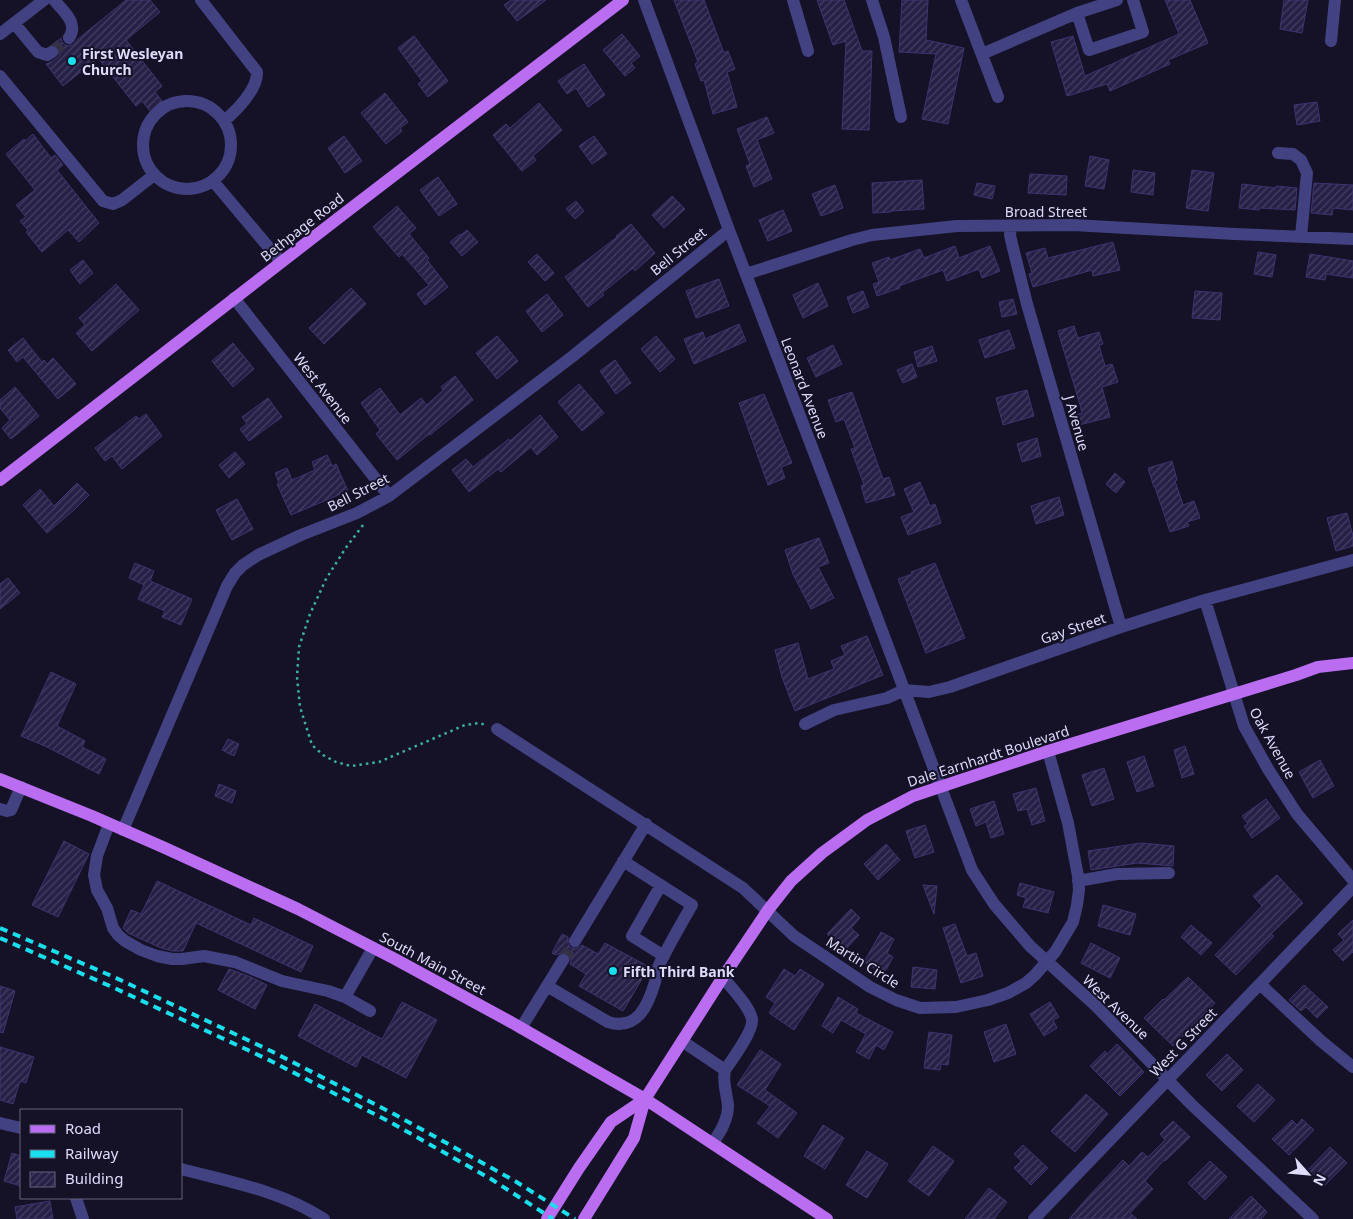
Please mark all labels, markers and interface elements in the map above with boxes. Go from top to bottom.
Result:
place label: First Wesleyan Church [82,44,183,79]
marker: First Wesleyan Church [66,55,78,67]
street label: Bethpage Road [256,188,348,266]
street label: Broad Street [1005,202,1087,221]
street label: Bell Street [646,223,710,279]
street label: Leonard Avenue [777,335,833,441]
street label: West Avenue [289,349,357,427]
street label: J Avenue [1060,391,1094,453]
street label: Bell Street [324,468,392,516]
street label: Gay Street [1038,608,1108,648]
street label: Oak Avenue [1246,704,1301,782]
street label: Dale Earnhardt Boulevard [905,721,1071,791]
street label: South Main Street [377,927,489,999]
street label: Martin Circle [823,932,904,992]
place label: Fifth Third Bank [623,962,735,981]
marker: Fifth Third Bank [607,965,619,977]
street label: West Avenue [1079,971,1153,1043]
street label: West G Street [1145,1003,1221,1081]
legend [20,1109,182,1199]
text: Road [65,1118,101,1138]
text: Railway [65,1143,119,1163]
north arrow [1283,1149,1333,1199]
text: Building [65,1168,123,1188]
text: N [1309,1171,1331,1190]

